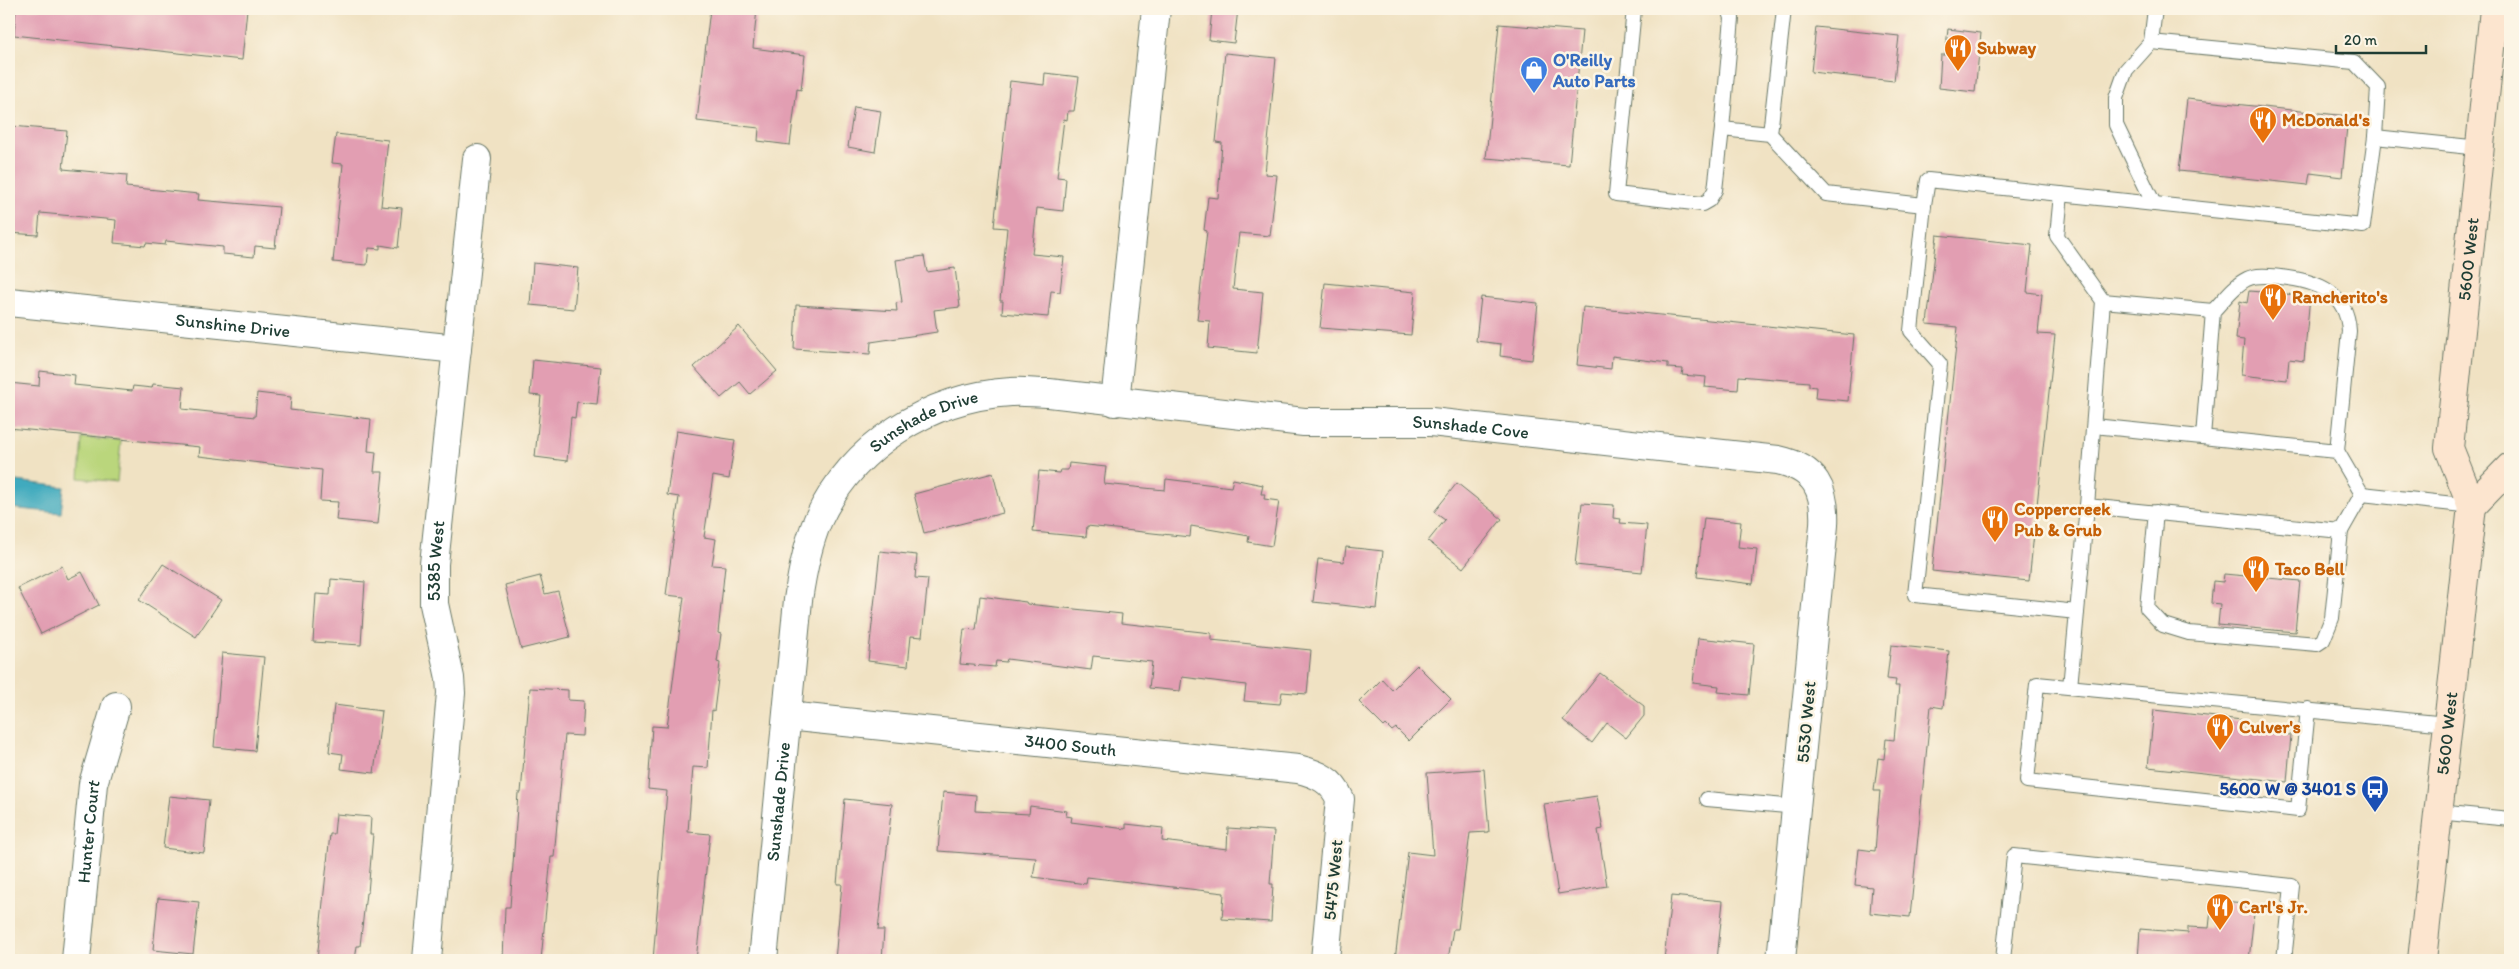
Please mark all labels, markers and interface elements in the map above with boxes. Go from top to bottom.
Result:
scale bar [2336,22,2426,54]
text: 20 m [2344,31,2378,49]
restaurant icon: Subway [1943,33,1973,72]
place label: Subway [1977,37,2037,59]
place label: O'Reilly Auto Parts [1552,49,1635,92]
shop icon: O'Reilly Auto Parts [1519,55,1549,94]
restaurant icon: McDonald's [2248,105,2278,144]
place label: McDonald's [2282,109,2370,131]
street label: 5600 West [2453,216,2484,302]
restaurant icon: Rancherito's [2258,282,2288,321]
place label: Rancherito's [2292,286,2388,308]
street label: Sunshine Drive [174,309,291,342]
street label: Sunshade Drive [865,386,980,457]
street label: Sunshade Cove [1412,411,1530,444]
place label: Coppercreek Pub & Grub [2014,498,2111,541]
restaurant icon: Coppercreek Pub & Grub [1980,504,2010,543]
street label: 5385 West [423,519,450,601]
restaurant icon: Taco Bell [2241,554,2271,593]
place label: Taco Bell [2274,558,2345,580]
street label: 5530 West [1791,680,1821,764]
street label: 5600 West [2431,690,2462,776]
restaurant icon: Culver's [2205,712,2235,751]
place label: Culver's [2239,716,2301,738]
street label: 3400 South [1024,730,1117,761]
street label: Sunshade Drive [762,741,795,862]
bus stop icon: 5600 W @ 3401 S [2360,774,2390,813]
street label: Hunter Court [72,777,105,884]
place label: 5600 W @ 3401 S [2220,778,2356,800]
street label: 5475 West [1319,839,1348,921]
restaurant icon: Carl's Jr. [2205,892,2235,931]
place label: Carl's Jr. [2239,896,2308,918]

